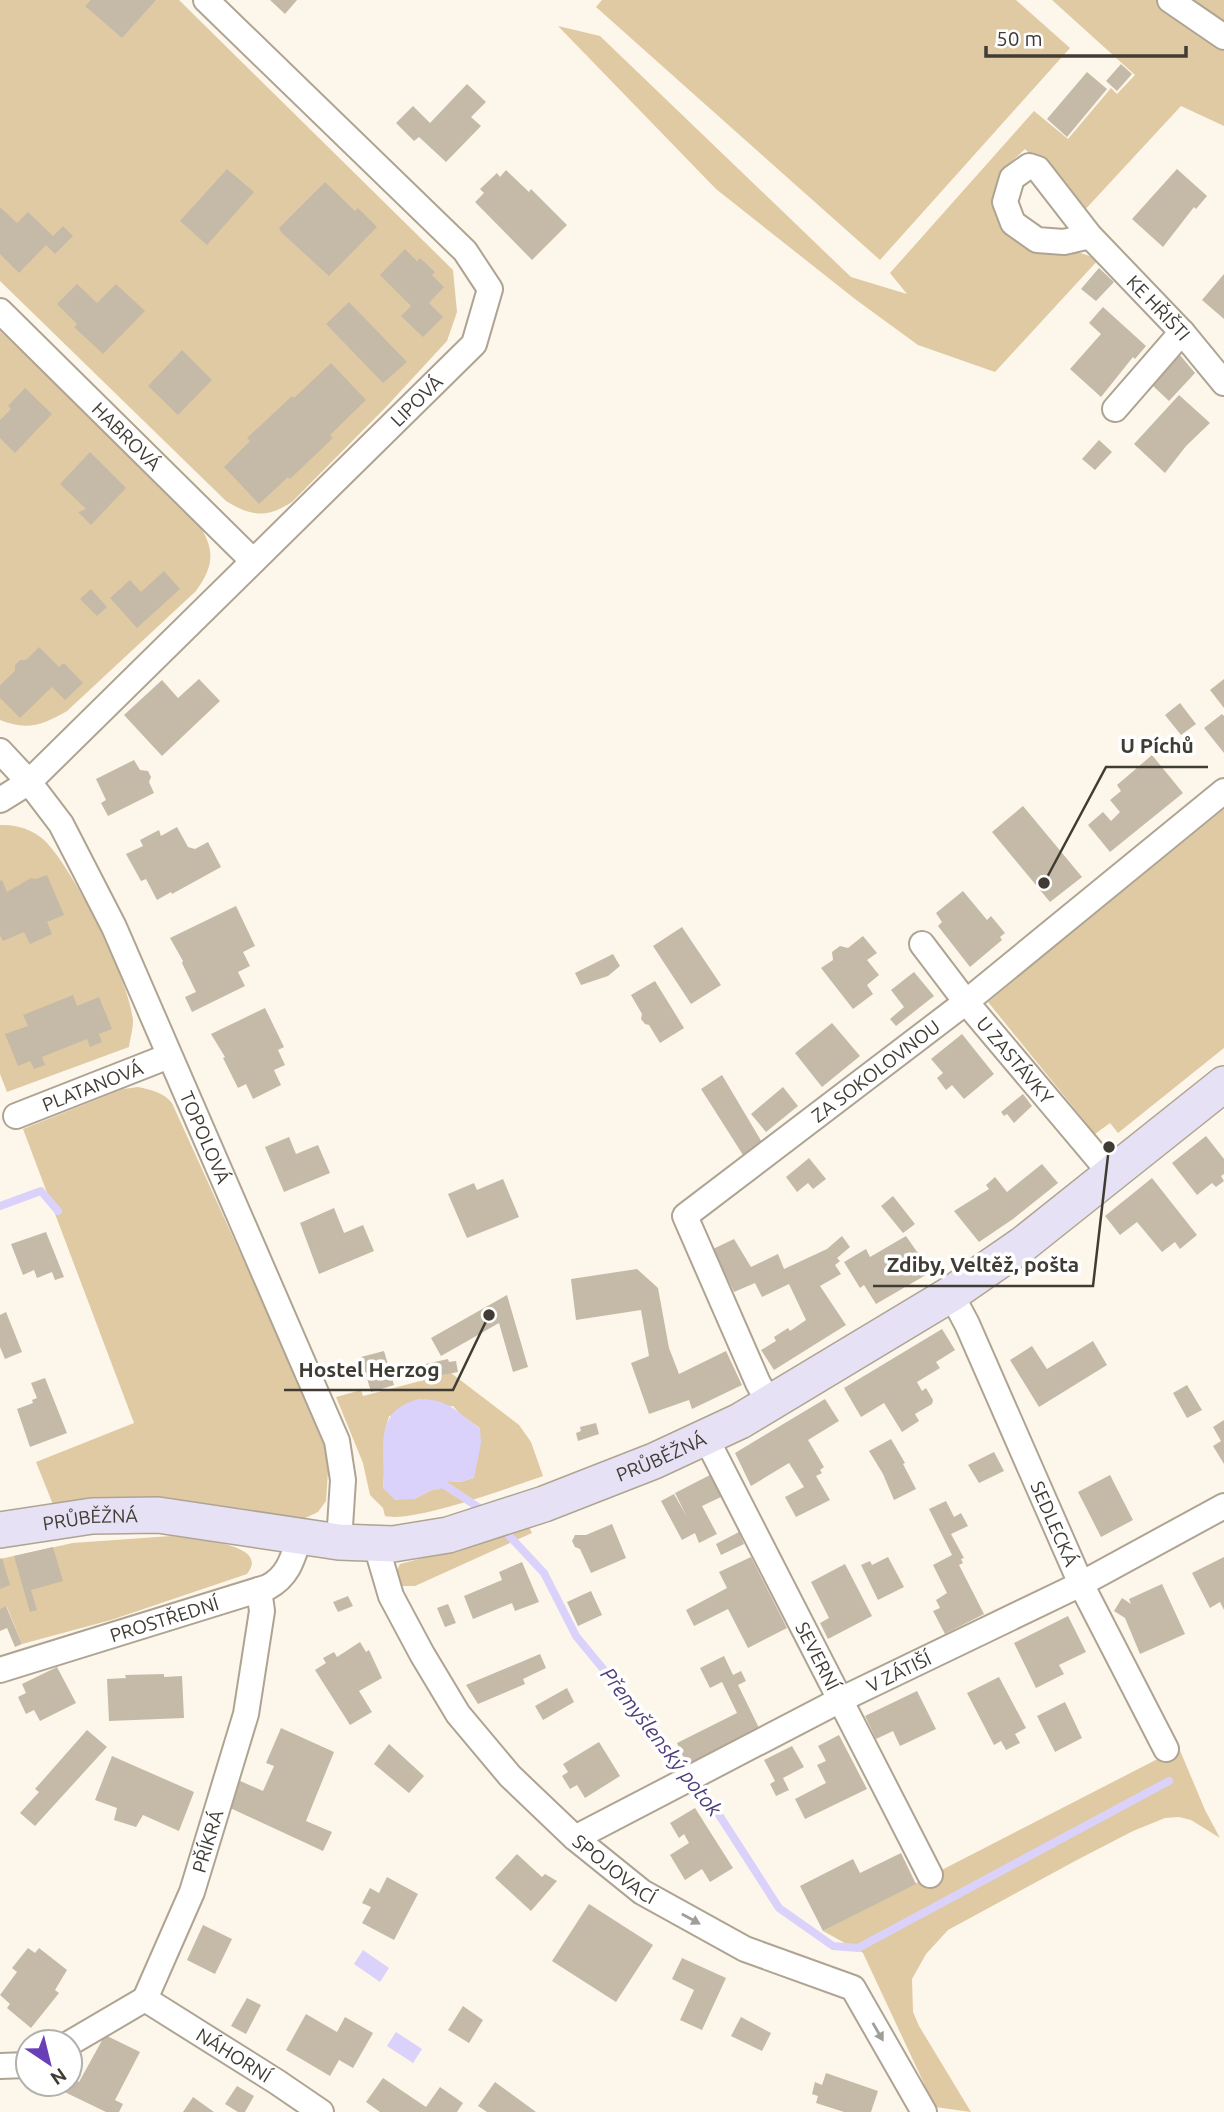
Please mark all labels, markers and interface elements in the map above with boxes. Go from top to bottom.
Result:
scale bar [986,14,1186,58]
text: 50 m [996,26,1043,50]
street label: KE HŘIŠTI [1122,270,1195,345]
street label: LIPOVÁ [386,370,447,431]
street label: HABROVÁ [88,398,166,475]
callout: U Píchů [1106,725,1208,767]
text: U Píchů [1120,733,1194,757]
street label: U ZASTÁVKY [972,1012,1058,1108]
street label: ZA SOKOLOVNOU [807,1015,944,1127]
street label: PLATANOVÁ [39,1056,146,1116]
street label: TOPOLOVÁ [176,1088,235,1187]
callout: Zdiby, Veltěž, pošta [873,1244,1093,1286]
text: Zdiby, Veltěž, pošta [887,1252,1079,1276]
callout: Hostel Herzog [284,1348,453,1390]
text: Hostel Herzog [298,1357,440,1381]
street label: PRŮBĚŽNÁ [613,1427,710,1486]
street label: SEDLECKÁ [1026,1478,1083,1570]
street label: PRŮBĚŽNÁ [41,1504,139,1534]
street label: PROSTŘEDNÍ [107,1592,223,1646]
street label: SEVERNÍ [791,1618,845,1695]
street label: V ZÁTIŠÍ [863,1646,936,1697]
water label: Přemyšlenský potok [596,1662,727,1821]
street label: PŘÍKRÁ [188,1806,228,1875]
street label: SPOJOVACÍ [569,1830,661,1909]
one-way arrow [681,1913,701,1925]
street label: NÁHORNÍ [192,2023,276,2087]
one-way arrow [872,2023,884,2042]
north arrow [14,2028,84,2098]
text: N [47,2064,71,2090]

